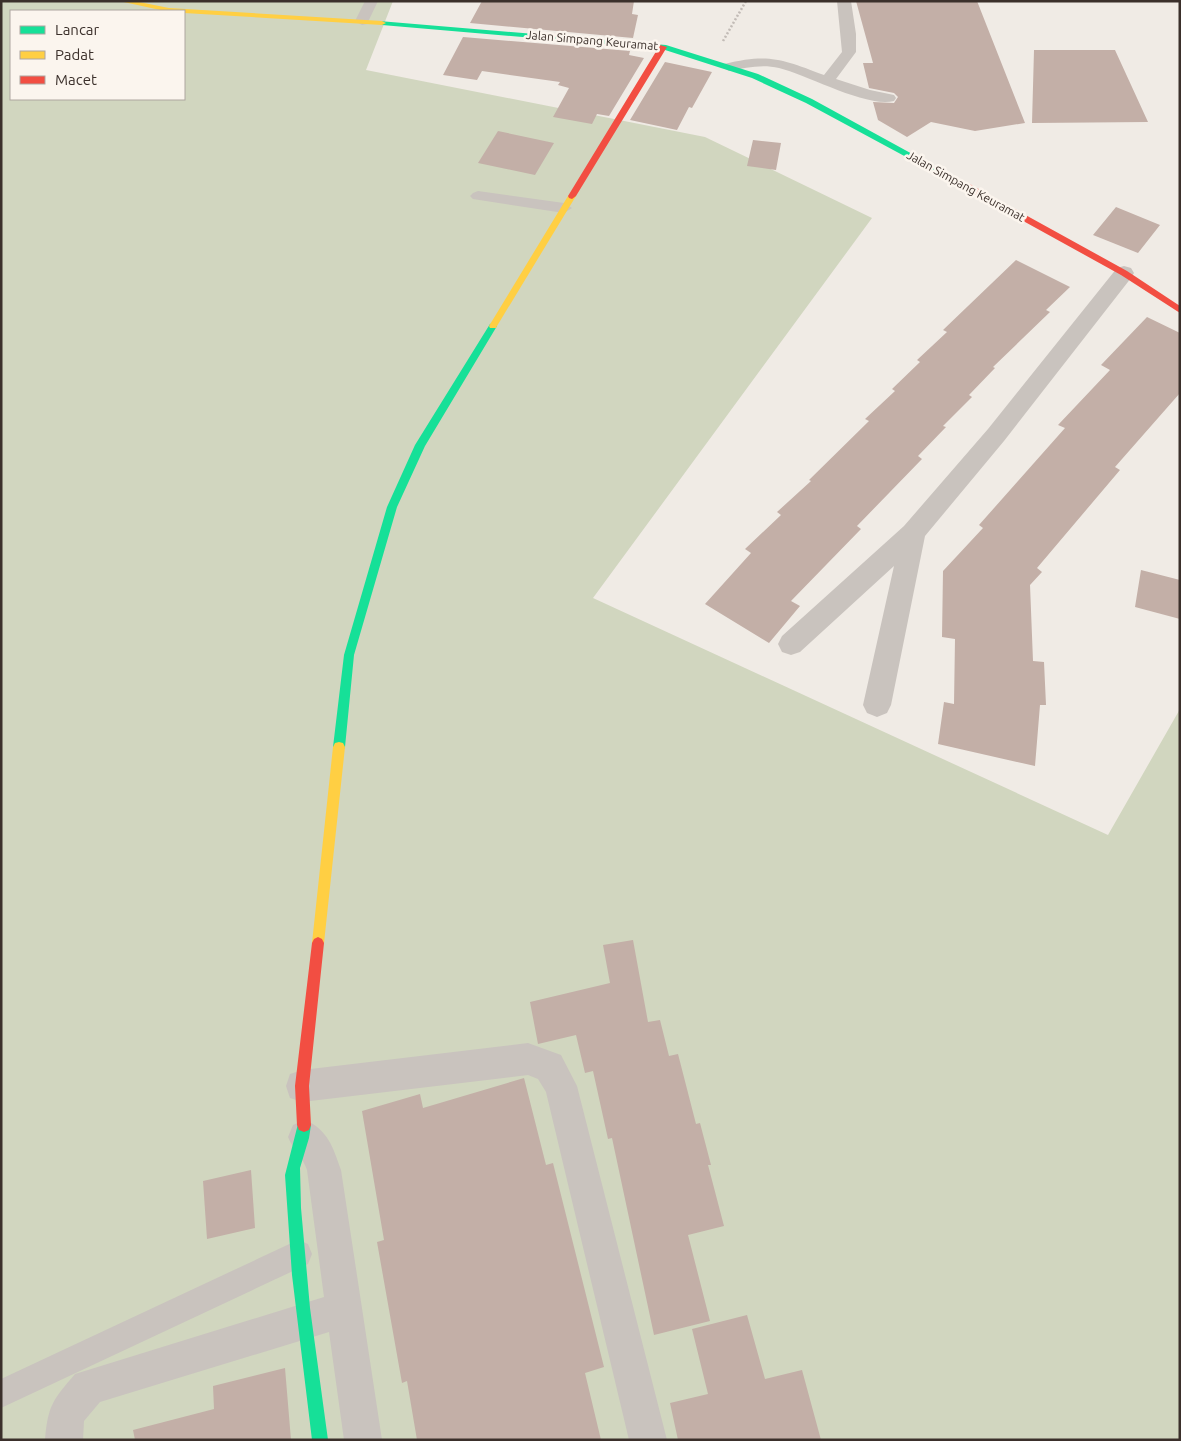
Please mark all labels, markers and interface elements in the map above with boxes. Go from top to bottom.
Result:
legend [10,10,185,100]
text: Lancar [55,21,100,38]
street label: Jalan Simpang Keuramat [525,28,659,52]
text: Padat [55,46,94,63]
text: Macet [55,71,97,88]
street label: Jalan Simpang Keuramat [905,148,1027,224]

